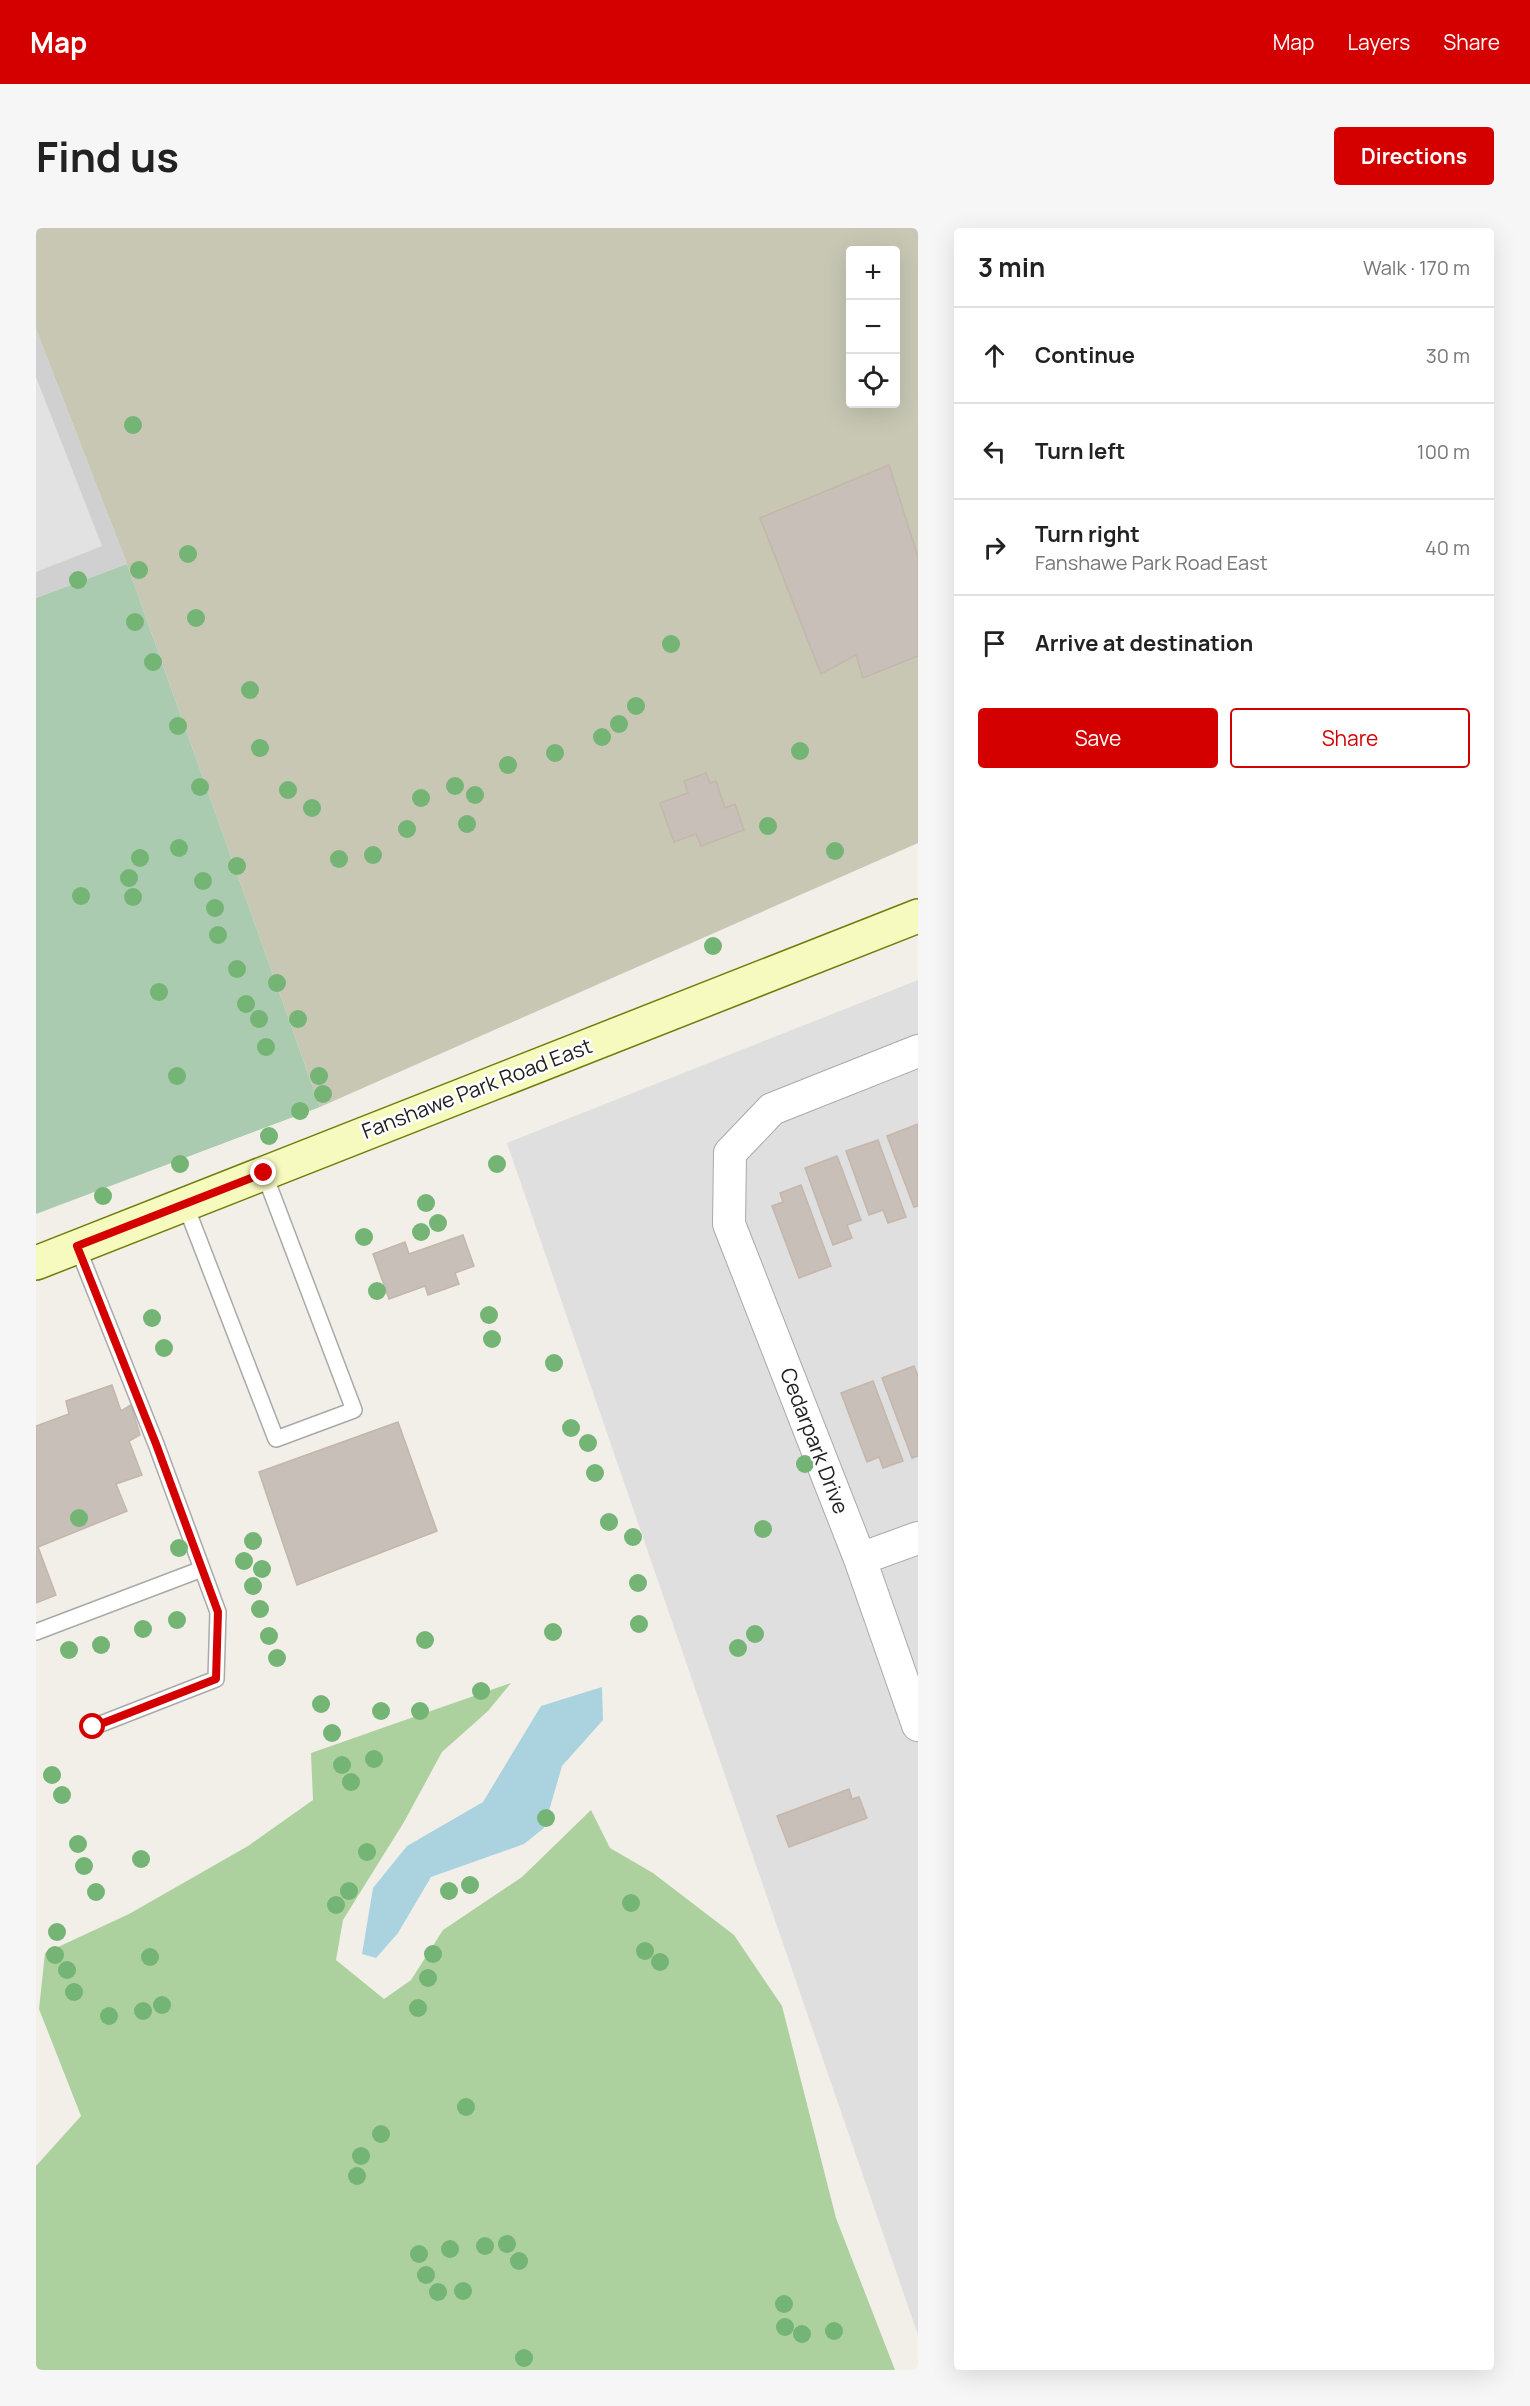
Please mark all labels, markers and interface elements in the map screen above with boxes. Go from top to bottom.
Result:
text: Map [30,23,87,61]
text: Map [1273,28,1314,56]
text: Layers [1347,28,1410,56]
text: Share [1443,28,1500,56]
text: Find us [36,127,179,185]
button: Directions [1334,127,1494,185]
map controls [846,246,900,408]
button: + [846,246,900,300]
text: 3 min [978,249,1045,285]
text: Walk · 170 m [1363,254,1470,281]
button: − [846,300,900,354]
icon: ahead [978,339,1011,372]
text: Continue [1035,340,1135,370]
text: 30 m [1426,342,1470,369]
button: locate [846,354,900,408]
icon: left [978,435,1011,468]
text: Turn left [1035,436,1125,466]
text: 100 m [1417,438,1470,465]
text: Turn right [1035,519,1140,549]
icon: right [978,531,1011,564]
text: 40 m [1425,534,1470,561]
text: Fanshawe Park Road East [1035,549,1268,576]
icon: arrive [978,627,1011,660]
text: Arrive at destination [1035,628,1253,658]
button: Save [978,708,1218,768]
button: Share [1230,708,1470,768]
street label: Fanshawe Park Road East [358,1031,596,1145]
route end [250,1159,276,1185]
street label: Cedarpark Drive [774,1364,856,1518]
route start [79,1713,105,1739]

